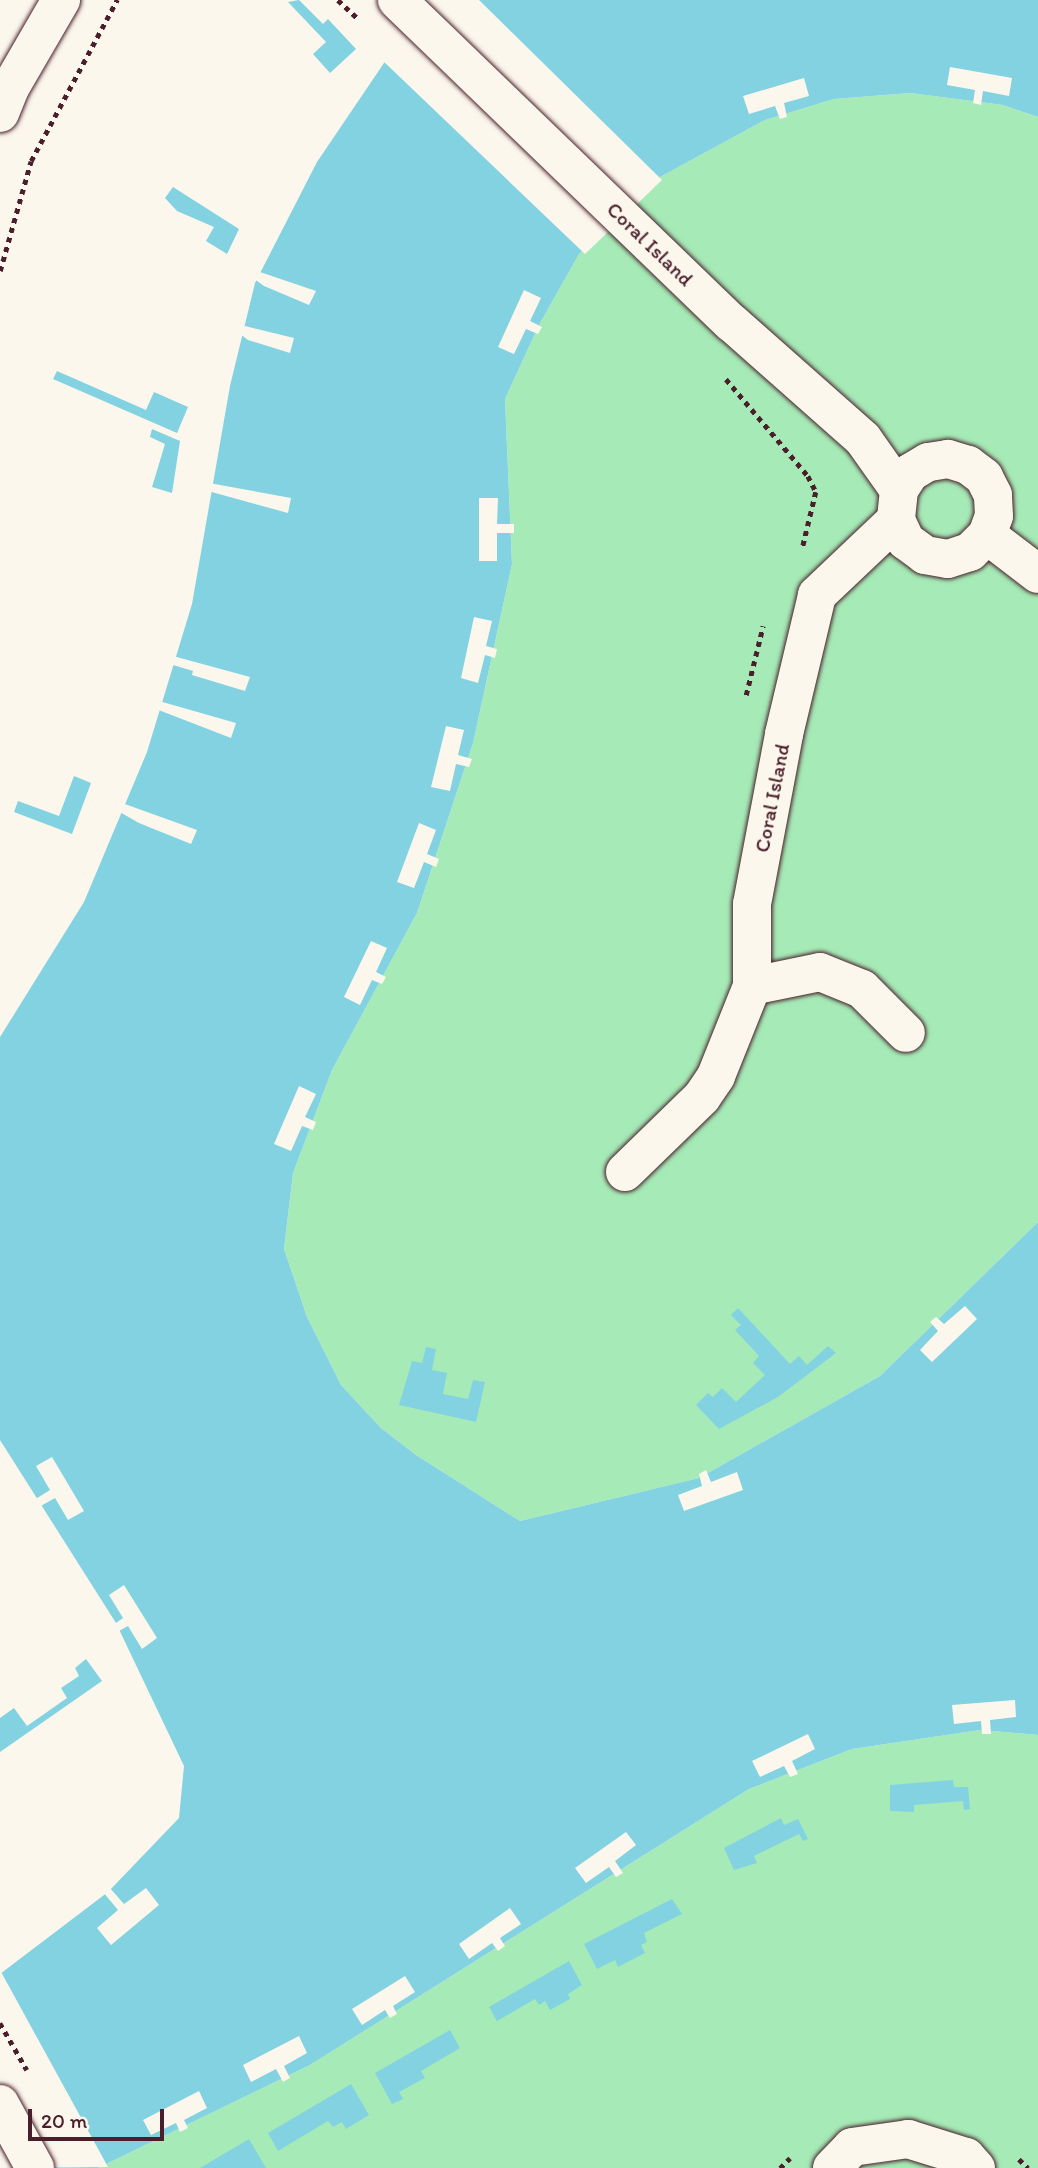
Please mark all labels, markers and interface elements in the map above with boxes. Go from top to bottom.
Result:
street label: Coral Island [601,196,699,292]
street label: Coral Island [749,741,795,855]
scale bar [32,2094,168,2138]
text: 20 m [41,2108,87,2133]

